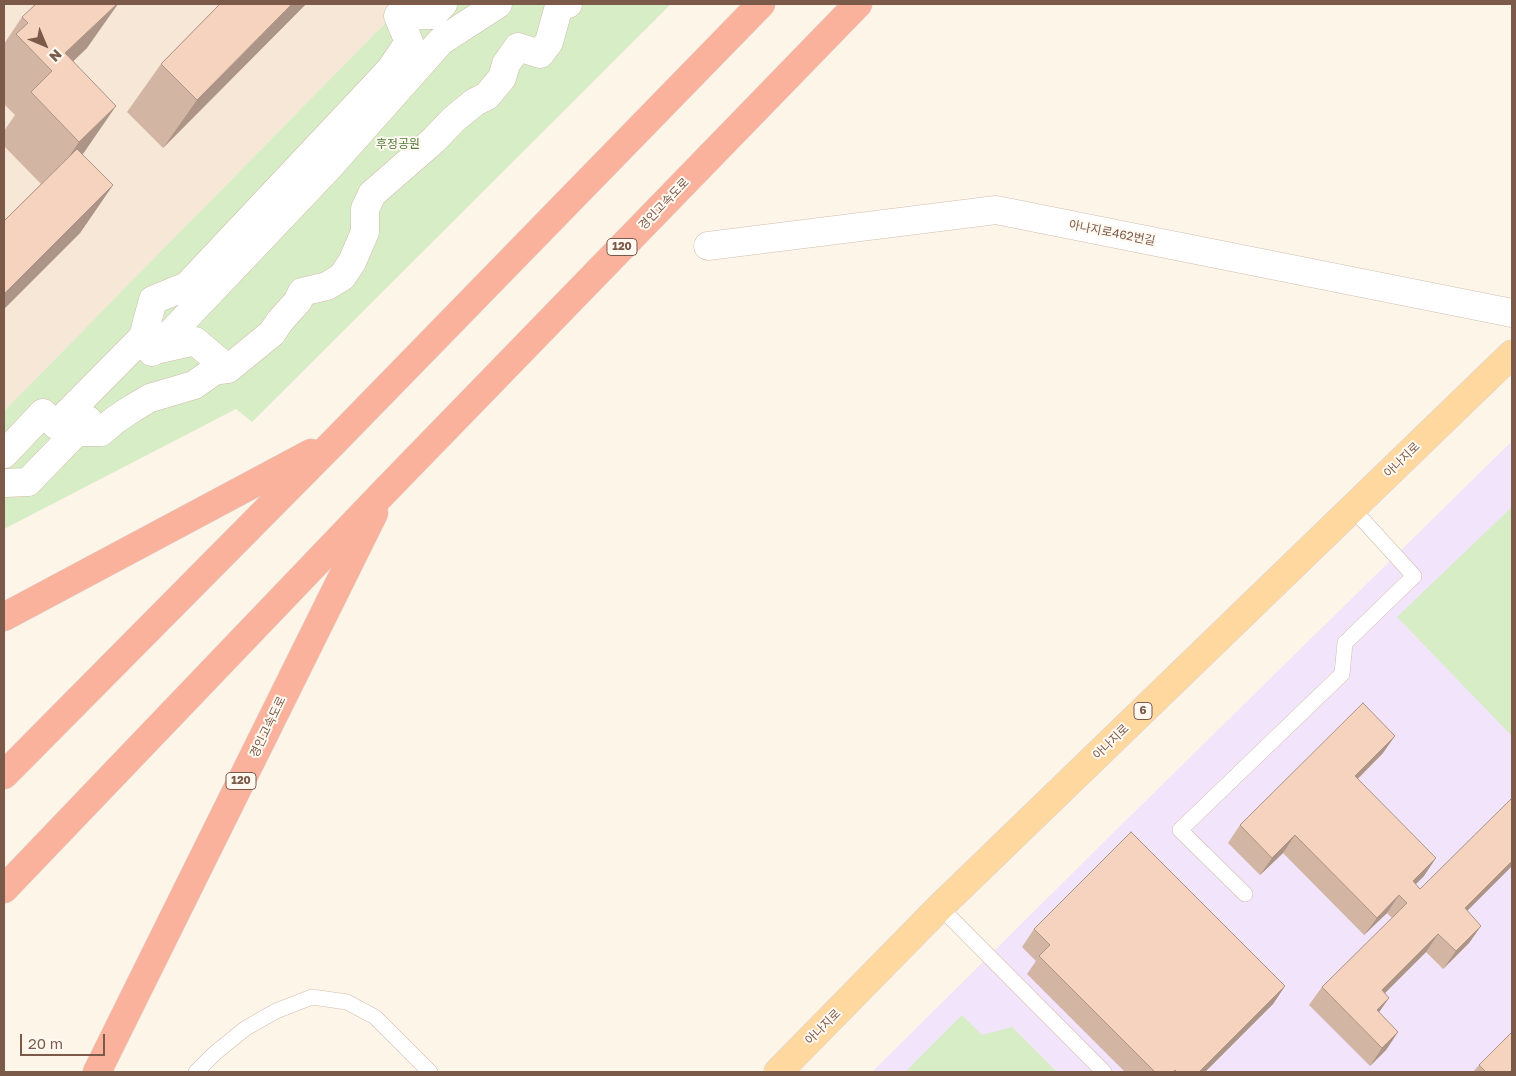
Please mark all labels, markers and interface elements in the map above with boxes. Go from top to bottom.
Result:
north arrow [20,20,70,70]
text: N [46,46,66,66]
park label: 후정공원 [376,137,420,151]
street label: 경인고속도로 [636,175,692,233]
street label: 아나지로462번길 [1068,218,1156,248]
road number: 120 [607,238,637,256]
street label: 아나지로 [1381,439,1423,481]
street label: 경인고속도로 [247,694,289,760]
road number: 6 [1134,702,1152,719]
street label: 아나지로 [1090,721,1132,763]
road number: 120 [226,772,256,789]
street label: 아나지로 [802,1006,844,1048]
scale bar [22,1024,108,1056]
text: 20 m [28,1034,63,1052]

